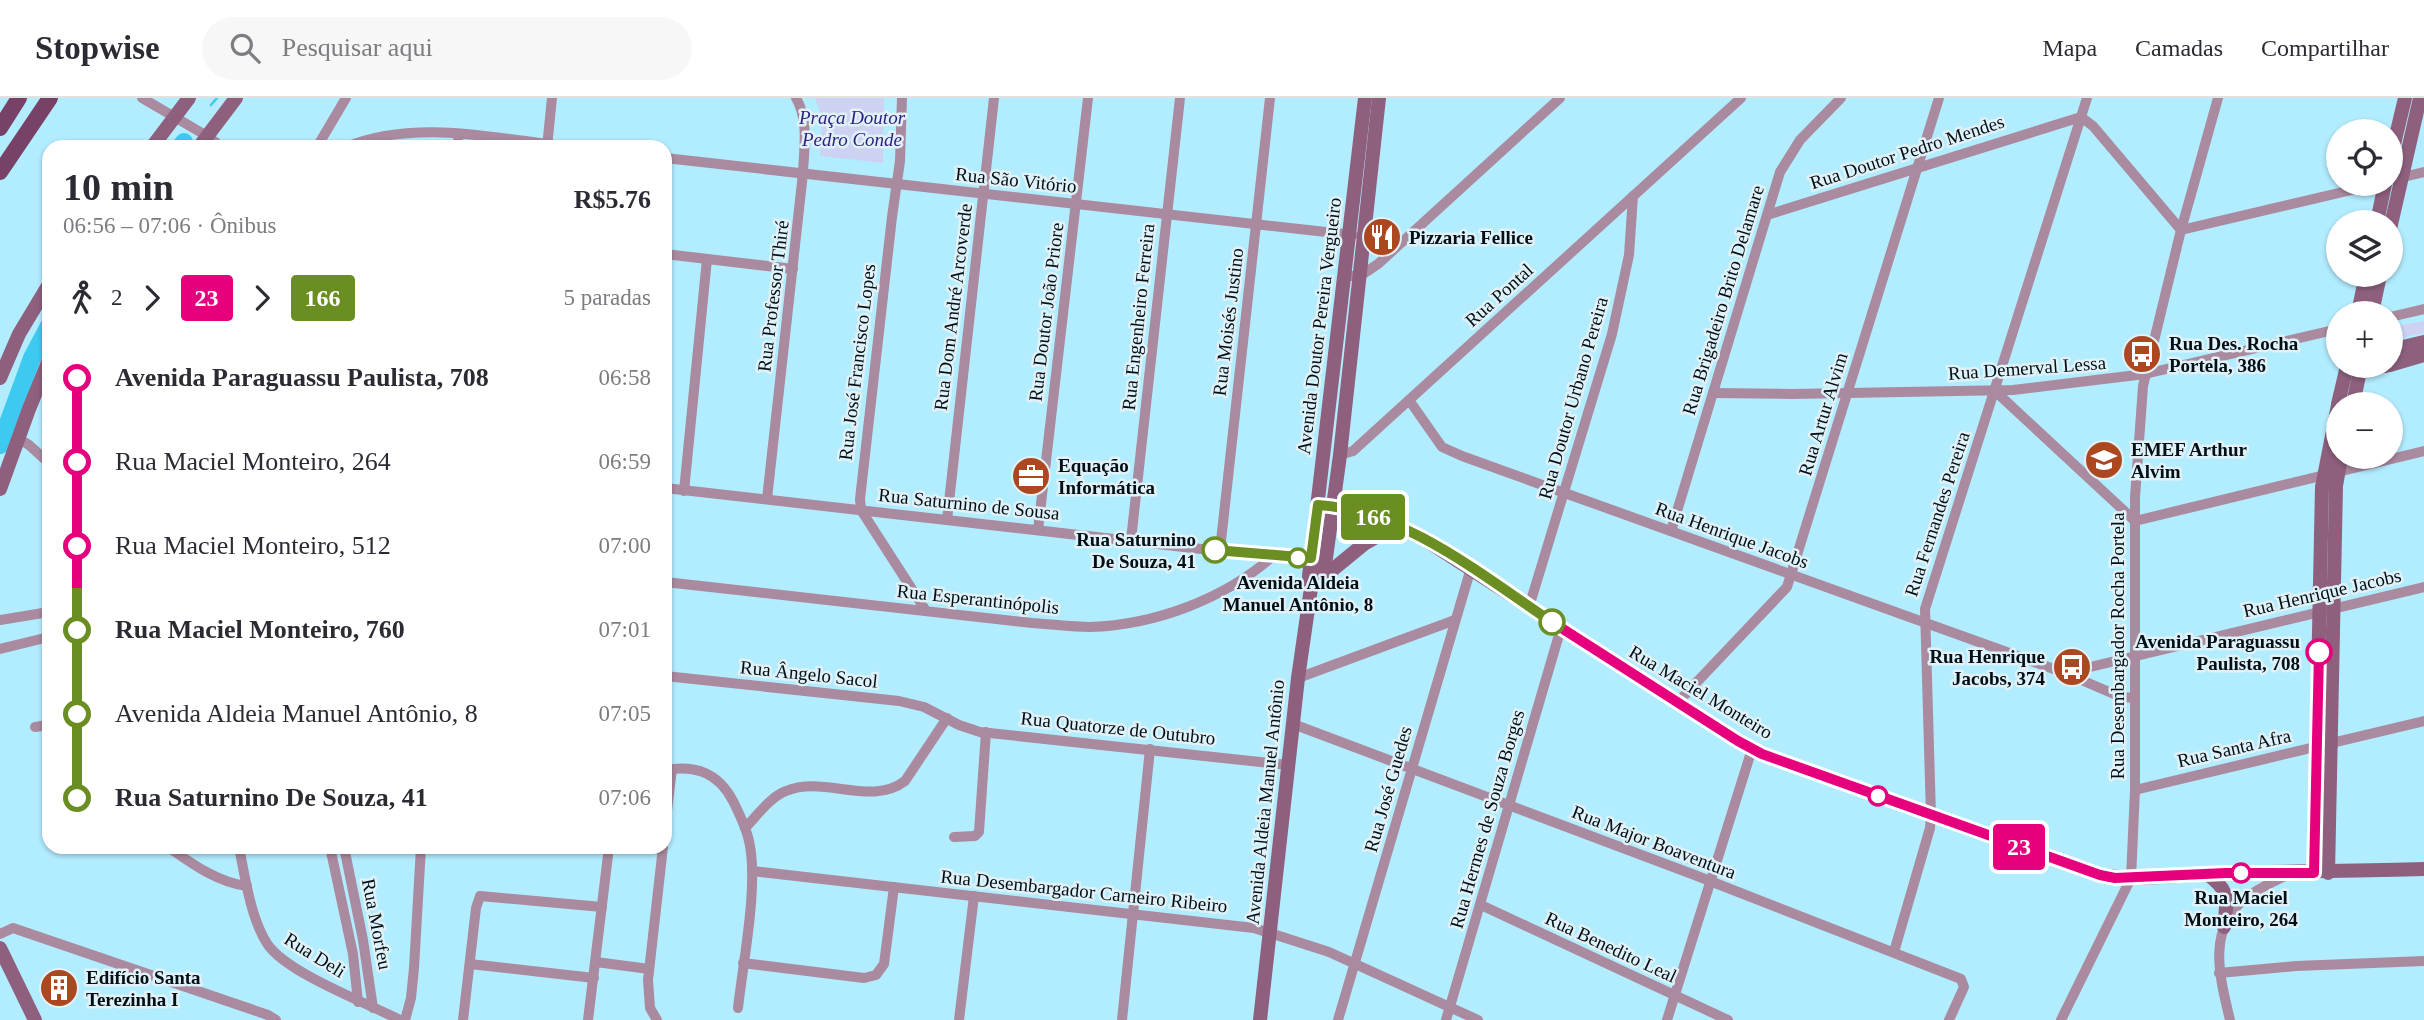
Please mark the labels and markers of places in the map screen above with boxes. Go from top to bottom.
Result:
restaurant icon: Pizzaria Fellice [1361,216,1403,258]
place label: Pizzaria Fellice [1409,227,1533,248]
bus stop icon: Rua Des. Rocha Portela, 386 [2121,333,2163,375]
place label: Rua Des. Rocha Portela, 386 [2169,333,2299,376]
school or university icon: EMEF Arthur Alvim [2083,439,2125,481]
place label: EMEF Arthur Alvim [2131,439,2247,482]
office icon: Equação Informática [1010,455,1052,497]
place label: Equação Informática [1058,455,1156,498]
place label: Rua Saturnino De Souza, 41 [1076,529,1196,572]
marker: Rua Saturnino De Souza, 41 [1202,537,1228,563]
marker: Avenida Aldeia Manuel Antônio, 8 [1288,548,1308,568]
place label: Avenida Aldeia Manuel Antônio, 8 [1223,572,1373,615]
unlabelled marker [1539,609,1565,635]
place label: Avenida Paraguassu Paulista, 708 [2135,631,2300,674]
marker: Avenida Paraguassu Paulista, 708 [2306,639,2332,665]
place label: Rua Henrique Jacobs, 374 [1929,646,2045,689]
bus stop icon: Rua Henrique Jacobs, 374 [2051,646,2093,688]
unlabelled marker [1868,786,1888,806]
marker: Rua Maciel Monteiro, 264 [2231,863,2251,883]
place label: Rua Maciel Monteiro, 264 [2184,887,2298,930]
building icon: Edifício Santa Terezinha I [38,967,80,1009]
place label: Edifício Santa Terezinha I [86,967,201,1010]

